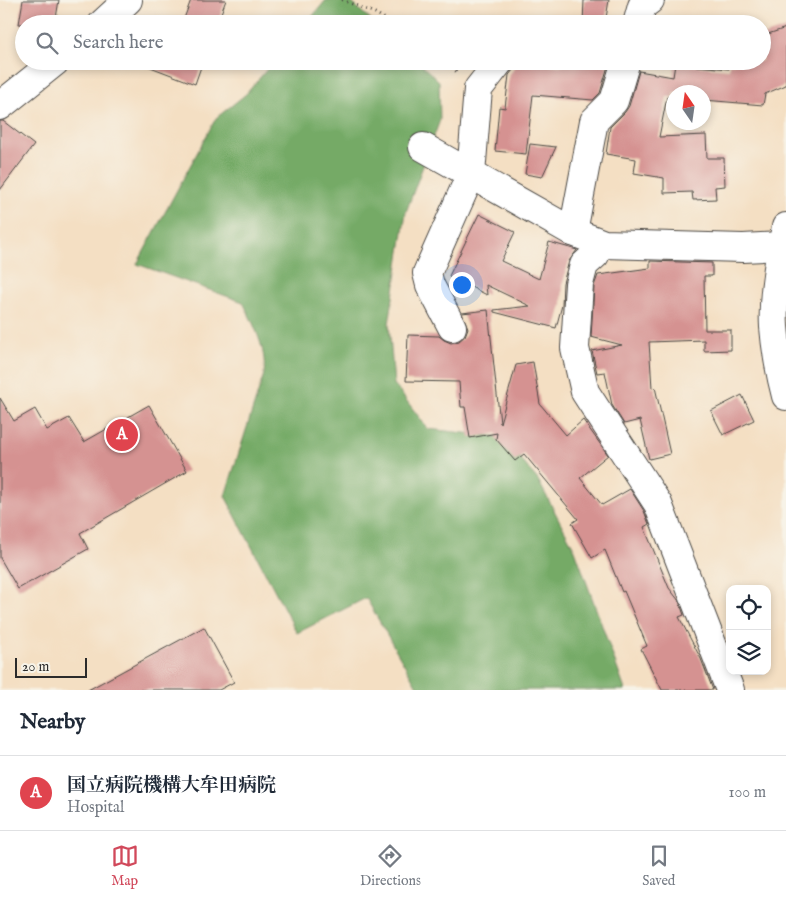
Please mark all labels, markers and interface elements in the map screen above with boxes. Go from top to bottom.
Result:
search box [15,15,771,70]
icon: search [33,29,61,57]
text: Search here [73,31,164,55]
north arrow [666,85,711,130]
your location [449,272,475,298]
pin: A [106,416,138,454]
map controls [726,585,771,675]
button: locate [726,585,771,630]
button: layers [726,630,771,675]
scale bar [15,655,88,678]
text: 20 m [22,658,49,676]
text: Nearby [20,709,85,736]
text: 国立病院機構大牟田病院 [67,774,276,798]
text: A [31,783,41,803]
text: 100 m [729,783,766,803]
text: Hospital [67,798,124,818]
tab: Map [111,842,139,890]
tab: Directions [360,842,421,890]
tab: Saved [642,842,675,890]

